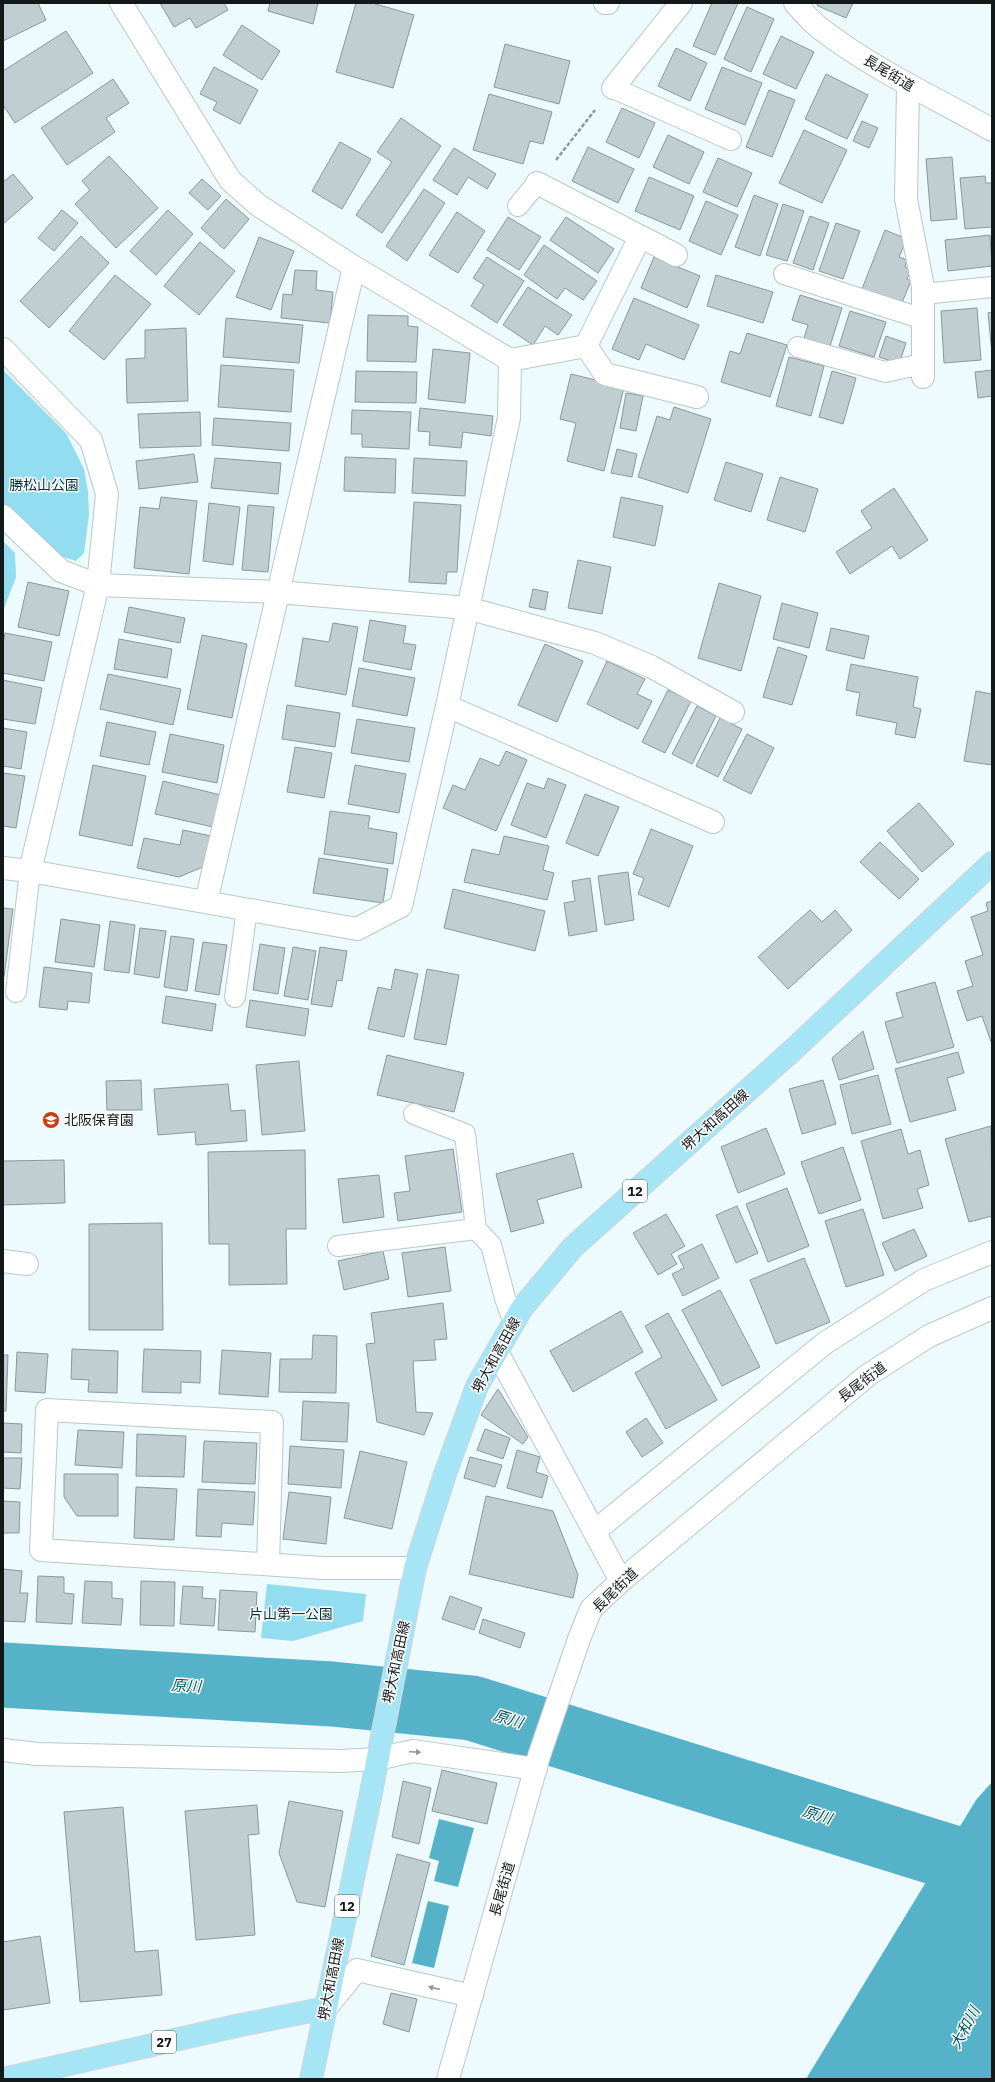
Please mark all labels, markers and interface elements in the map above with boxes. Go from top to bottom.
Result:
street label: 長尾街道 [860,51,918,95]
park label: 勝松山公園 [9,476,79,494]
street label: 堺大和高田線 [678,1085,752,1155]
school or university icon: 北阪保育園 [41,1110,61,1130]
place label: 北阪保育園 [64,1111,134,1129]
road number: 12 [623,1180,647,1202]
street label: 堺大和高田線 [468,1314,524,1396]
street label: 長尾街道 [834,1358,890,1406]
street label: 長尾街道 [589,1564,641,1616]
park label: 片山第一公園 [249,1605,333,1623]
street label: 堺大和高田線 [378,1619,414,1705]
water label: 原川 [171,1675,203,1696]
water label: 原川 [491,1705,527,1733]
one-way arrow [409,1749,422,1755]
water label: 原川 [800,1801,836,1829]
street label: 長尾街道 [486,1860,518,1918]
road number: 12 [335,1895,359,1917]
street label: 堺大和高田線 [314,1936,348,2022]
one-way arrow [428,1984,440,1990]
water label: 大和川 [946,2002,984,2052]
road number: 27 [152,2031,176,2053]

